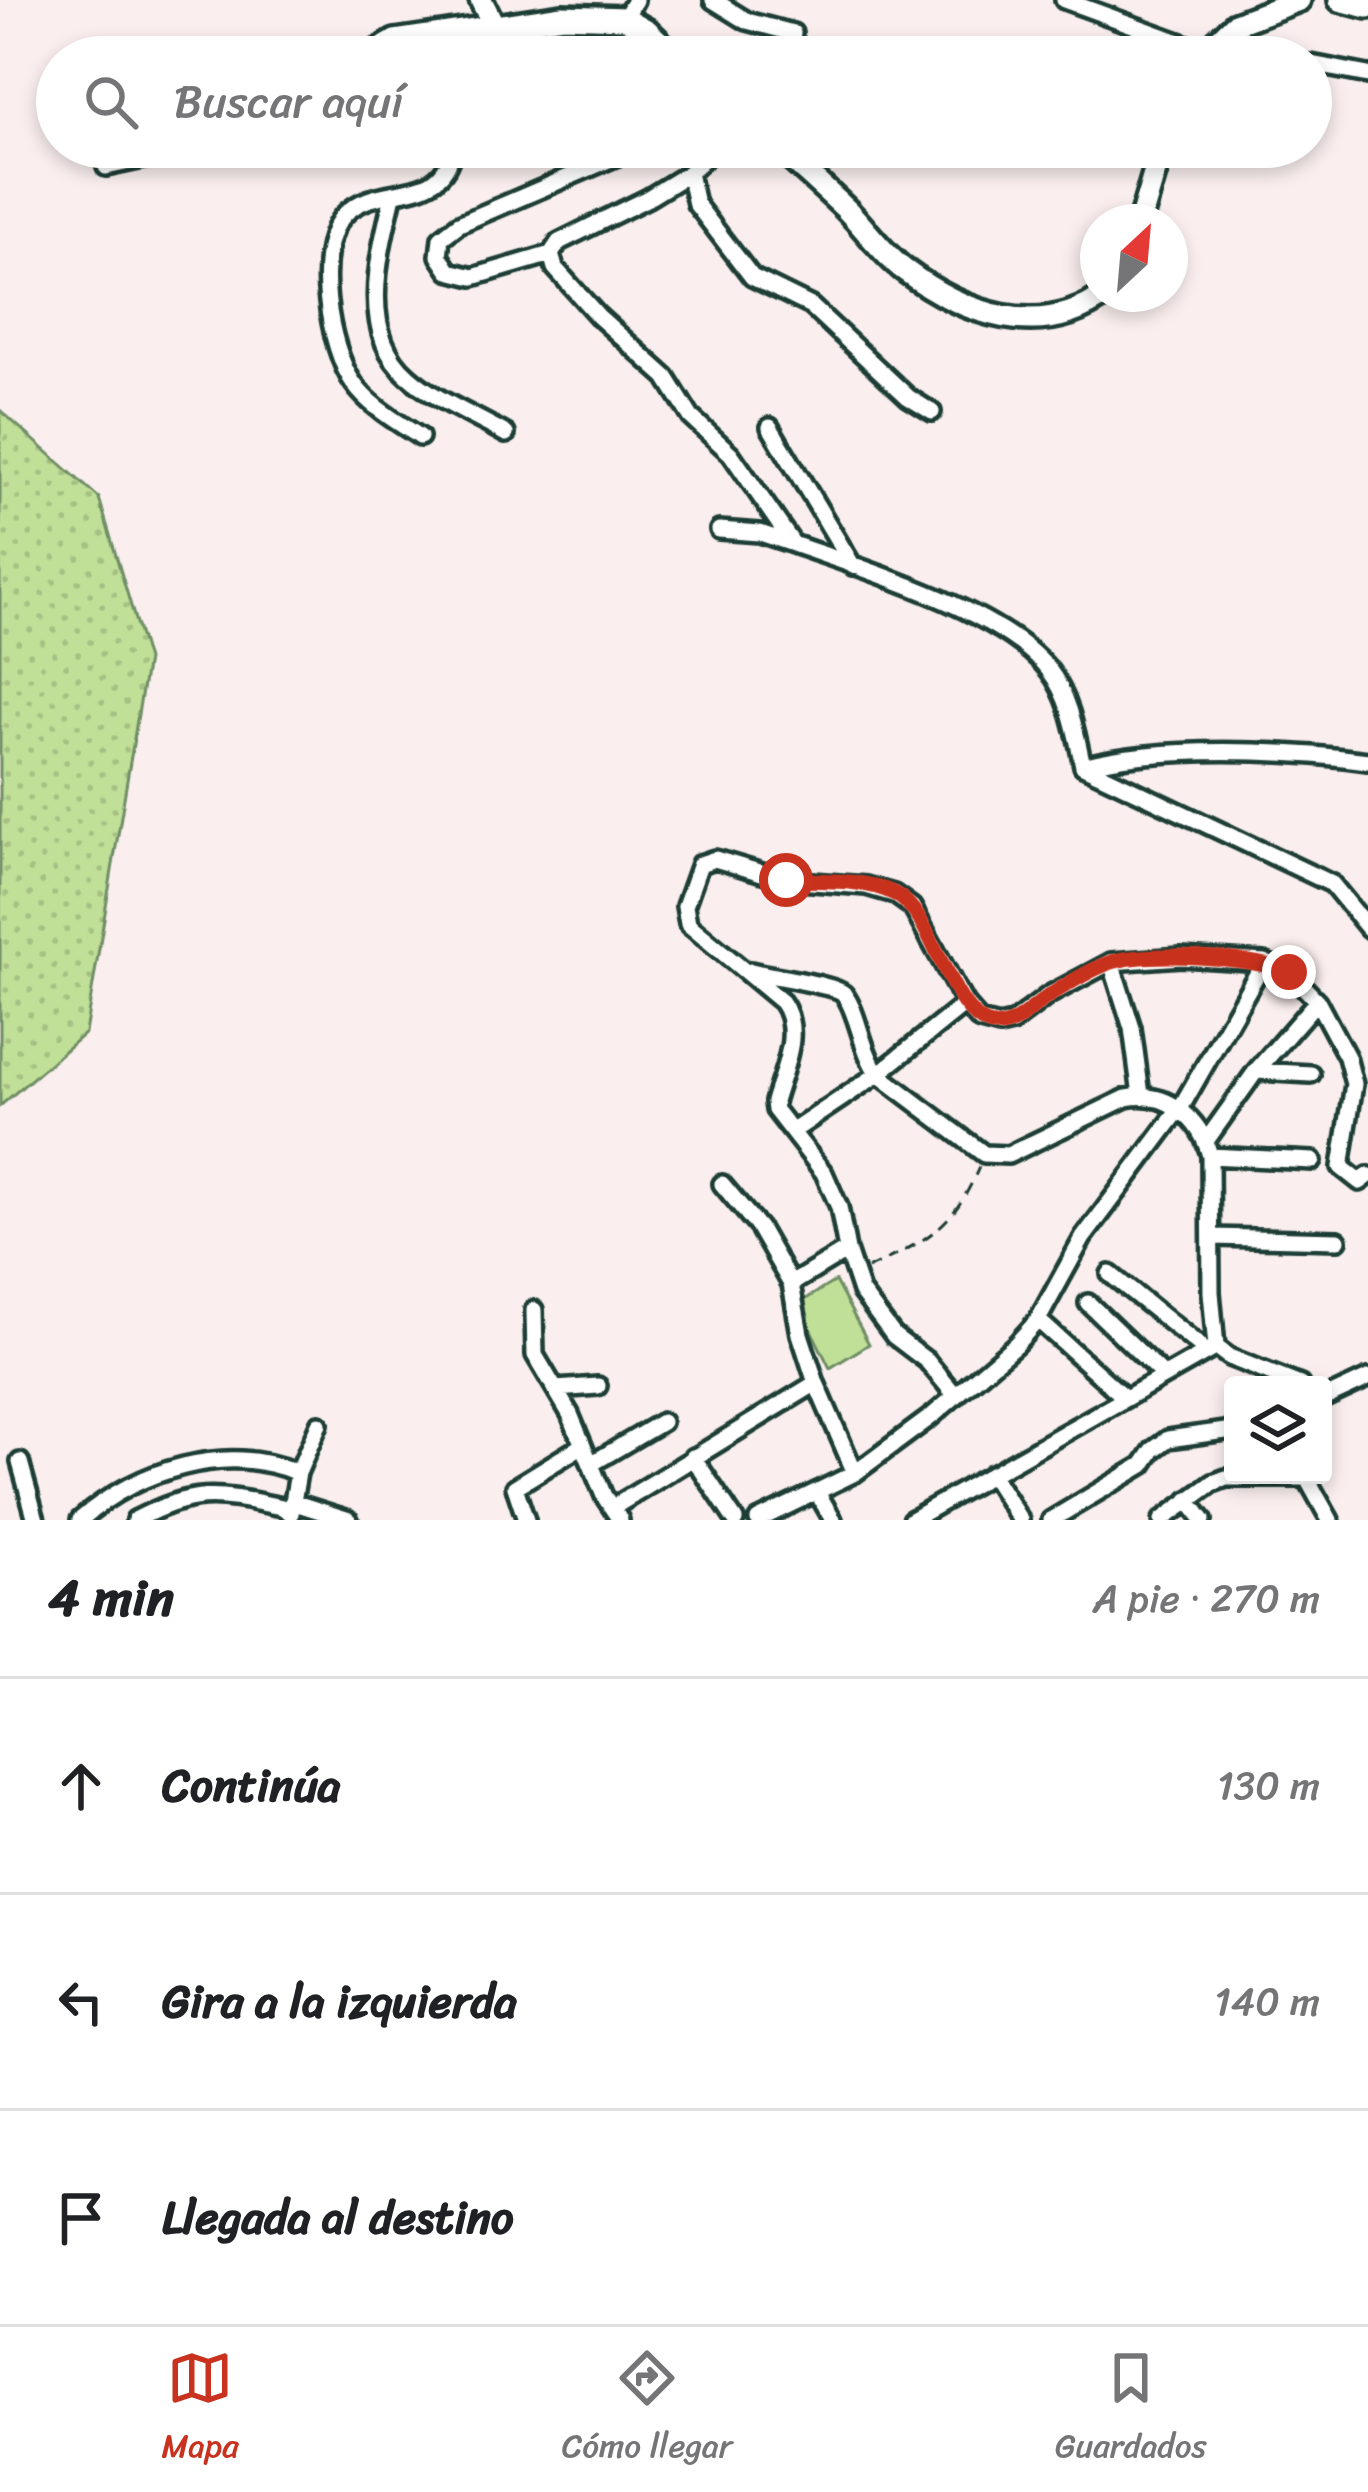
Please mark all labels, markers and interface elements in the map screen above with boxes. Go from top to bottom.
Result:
search box [36,36,1332,168]
text: Buscar aquí [174,62,403,142]
icon: search [78,69,144,135]
north arrow [1080,204,1188,312]
route start [759,853,813,907]
route end [1262,945,1316,999]
map controls [1224,1376,1332,1484]
button: layers [1224,1376,1332,1484]
text: 4 min [48,1553,174,1643]
text: A pie · 270 m [1093,1564,1320,1633]
text: Continúa [162,1746,340,1826]
text: 130 m [1217,1751,1320,1820]
icon: ahead [48,1753,114,1819]
text: Gira a la izquierda [162,1962,517,2042]
text: 140 m [1214,1967,1320,2036]
icon: left [48,1969,114,2035]
text: Llegada al destino [162,2178,514,2258]
icon: arrive [48,2185,114,2251]
tab: Mapa [161,2345,239,2475]
tab: Cómo llegar [562,2345,732,2475]
tab: Guardados [1055,2345,1207,2475]

